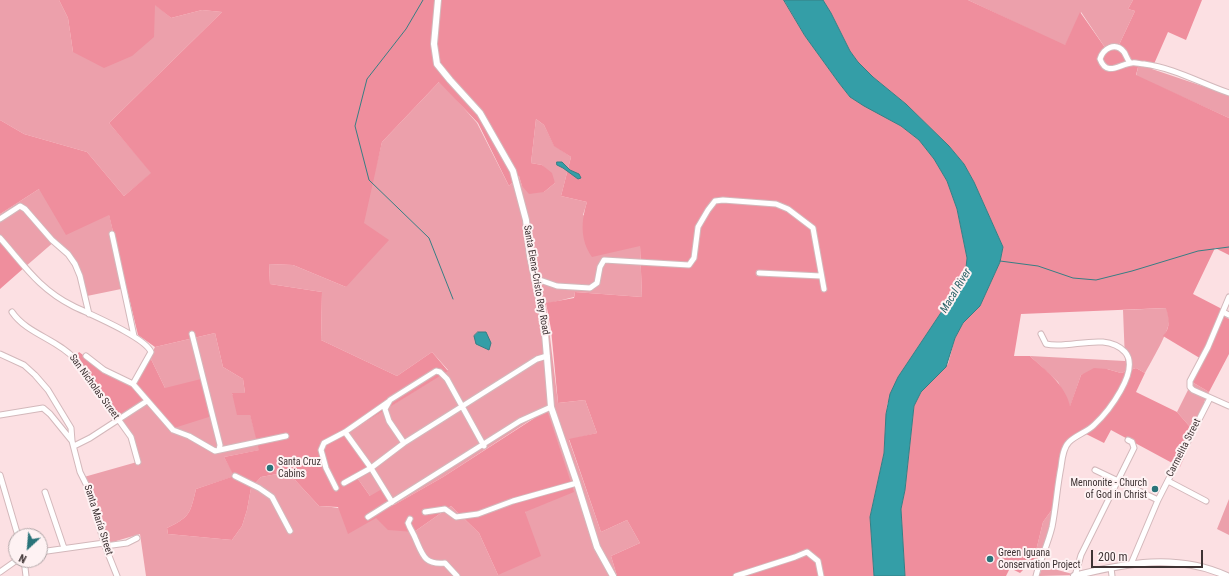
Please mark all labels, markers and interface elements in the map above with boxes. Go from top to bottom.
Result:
street label: Santa Elena-Cristo Rey Road [520,224,552,336]
water label: Macal River [938,267,974,315]
street label: San Nicholas Street [66,352,122,422]
street label: Carmelita Street [1164,417,1204,479]
place label: Santa Cruz Cabins [278,456,321,480]
marker: Santa Cruz Cabins [265,463,275,473]
place label: Mennonite - Church of God in Christ [1070,477,1147,500]
street label: Santa María Street [81,483,115,557]
marker: Mennonite - Church of God in Christ [1150,484,1160,494]
north arrow [8,528,48,568]
scale bar [1093,542,1205,568]
place label: Green Iguana Conservation Project [998,547,1080,570]
text: 200 m [1098,550,1128,564]
text: N [17,551,29,566]
marker: Green Iguana Conservation Project [985,554,995,564]

